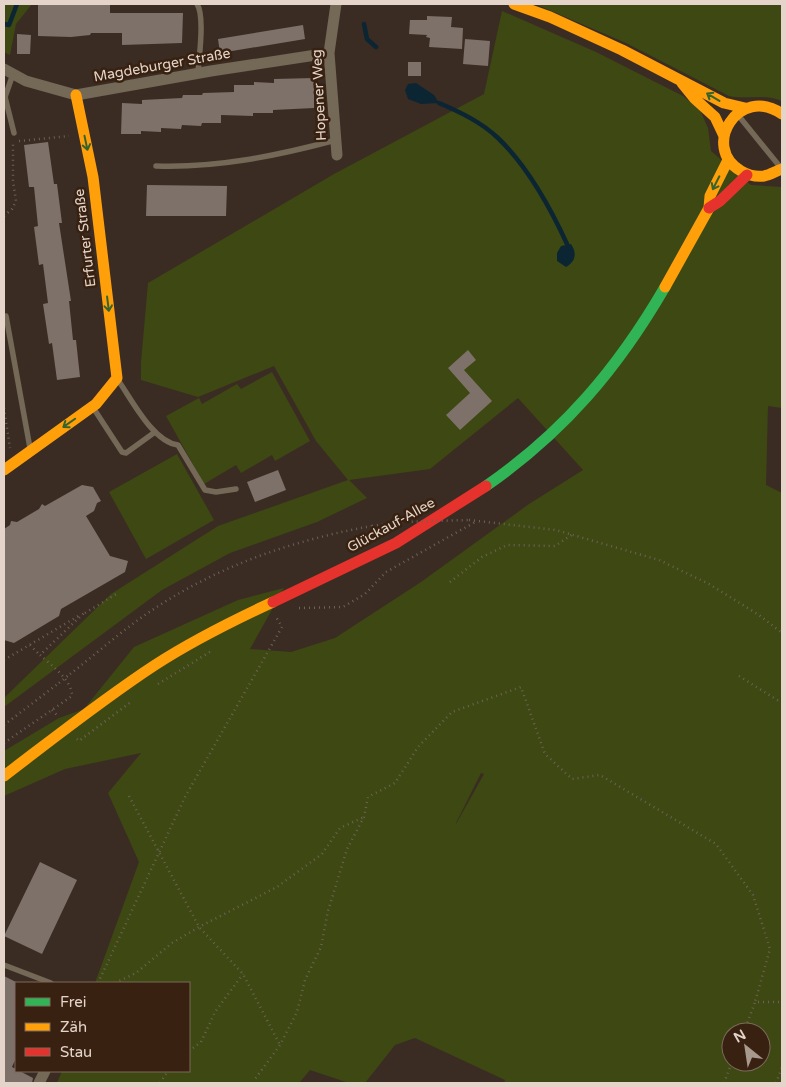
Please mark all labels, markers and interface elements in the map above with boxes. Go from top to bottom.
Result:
street label: Magdeburger Straße [92,45,232,85]
street label: Hopener Weg [308,49,330,141]
one-way arrow [707,91,721,101]
one-way arrow [82,134,91,150]
one-way arrow [711,176,721,191]
street label: Erfurter Straße [71,188,99,288]
one-way arrow [103,295,113,311]
one-way arrow [63,418,77,428]
street label: Glückauf-Allee [344,494,438,556]
legend [15,982,190,1072]
text: Frei [60,993,86,1011]
text: Zäh [60,1018,87,1036]
north arrow [721,1022,771,1072]
text: N [731,1026,749,1046]
text: Stau [60,1043,92,1061]

